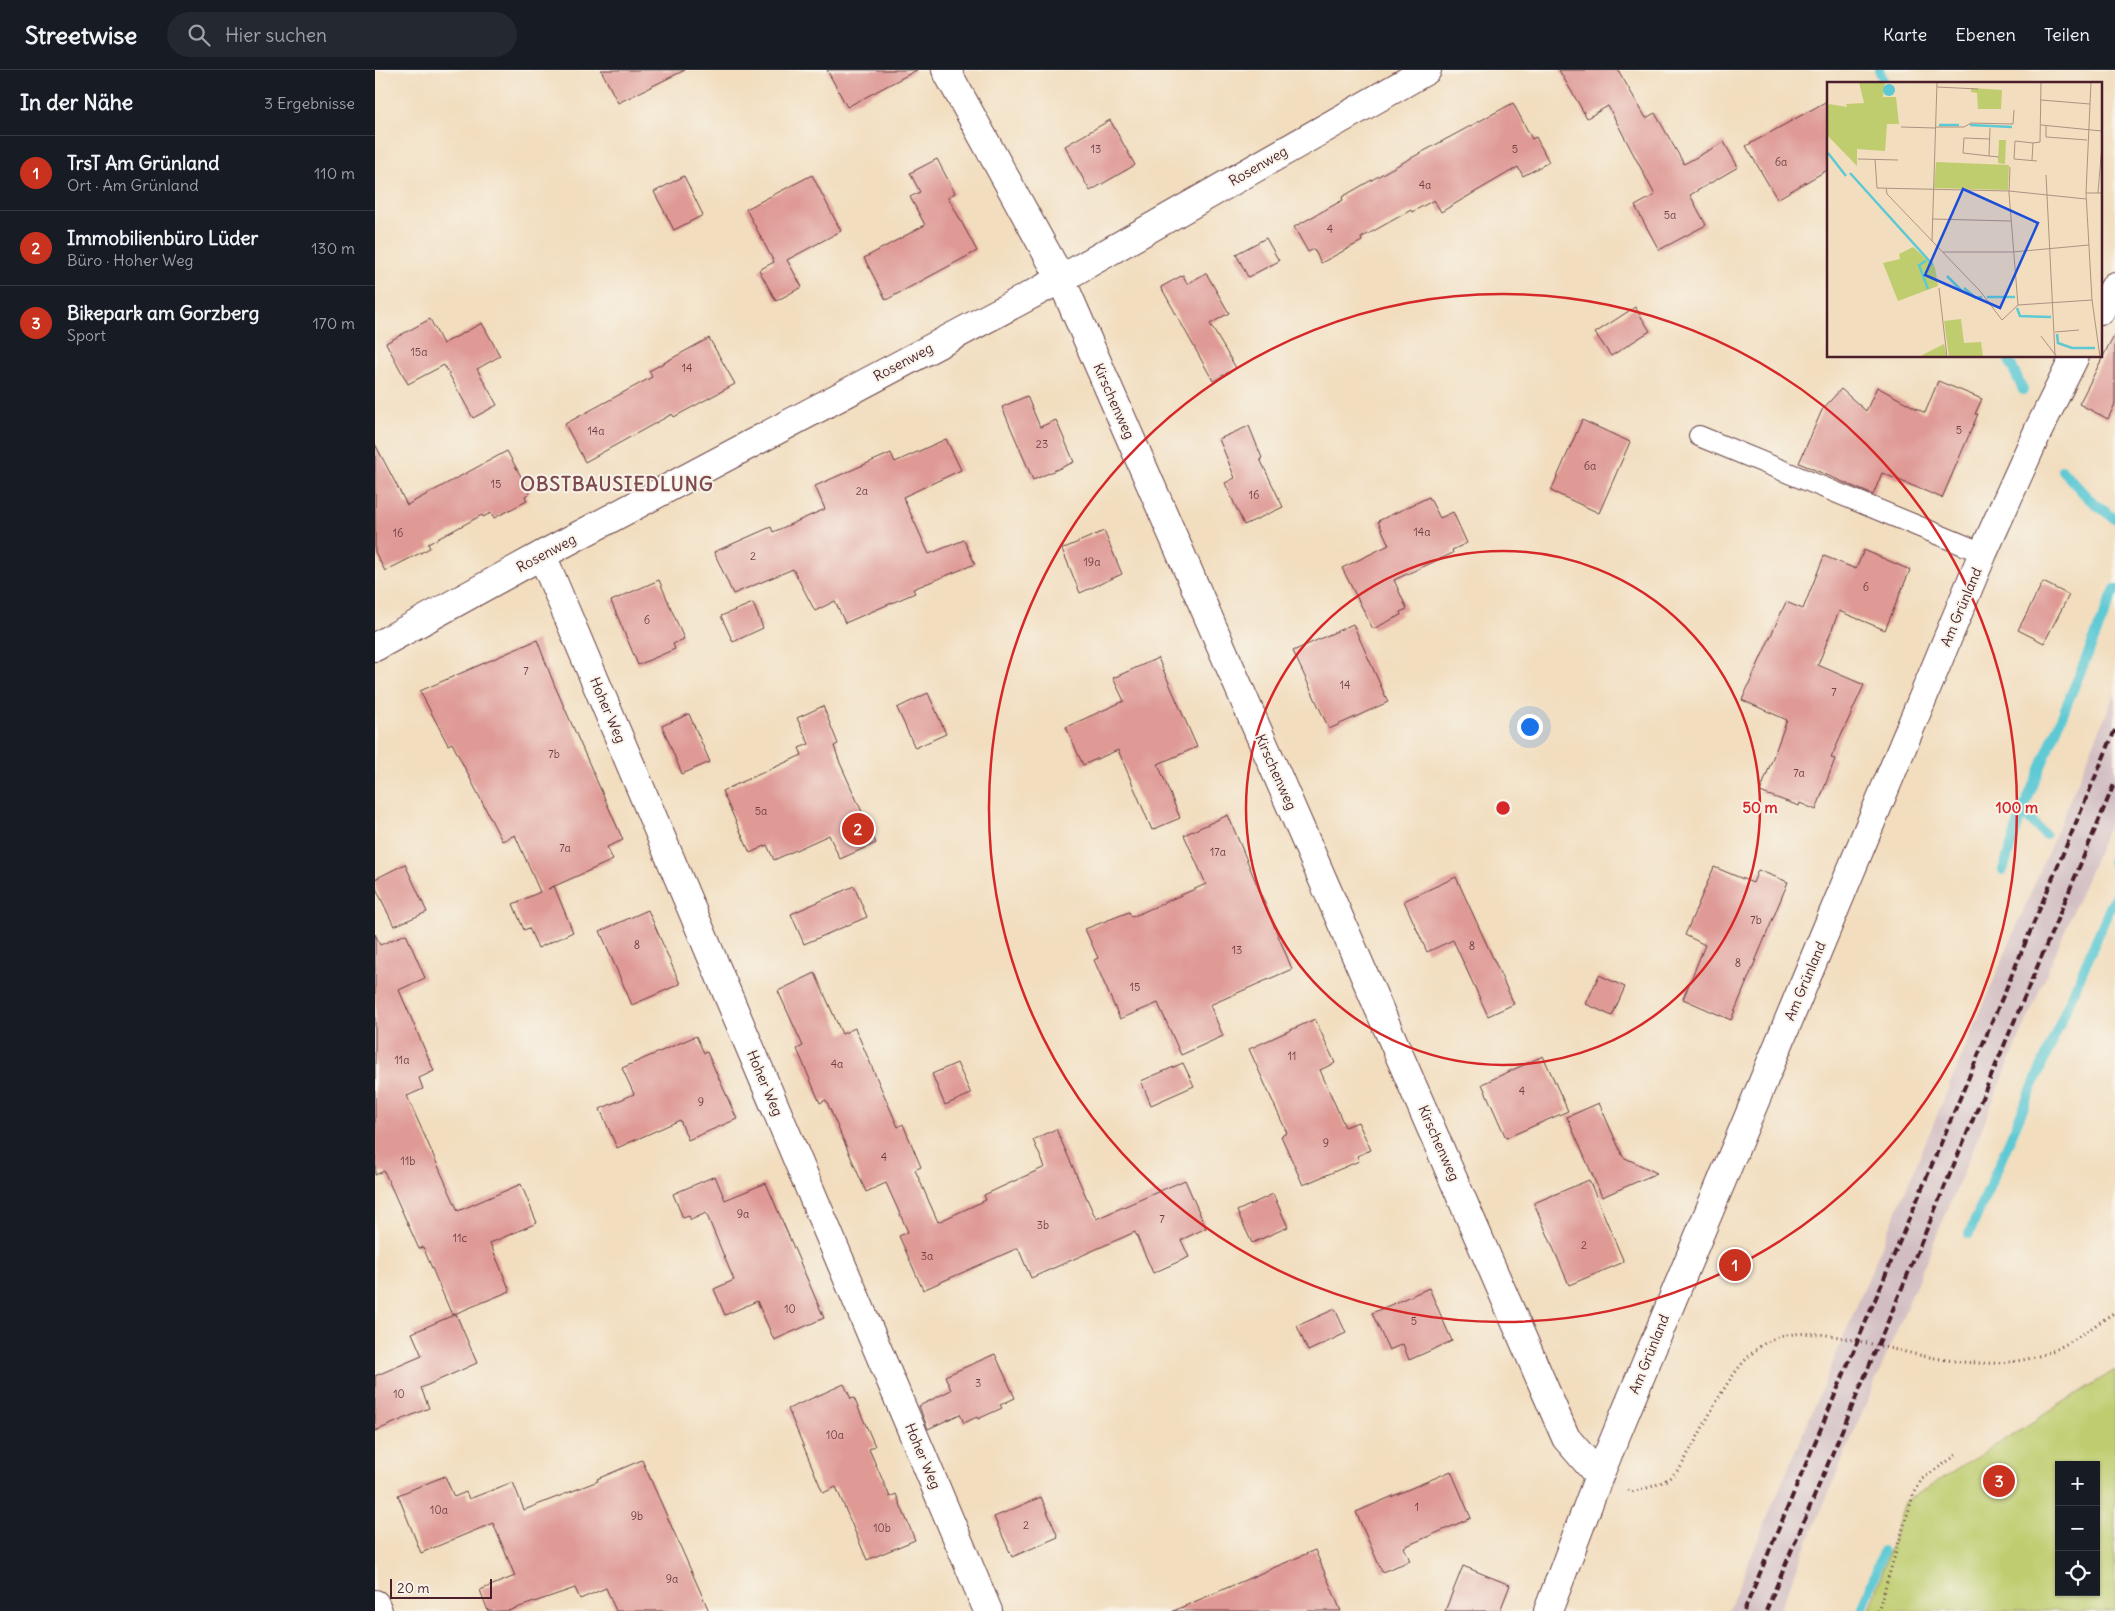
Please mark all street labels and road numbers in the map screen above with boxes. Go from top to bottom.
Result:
street label: Rosenweg [1225,142,1291,190]
street label: Rosenweg [870,339,936,385]
street label: Kirschenweg [1089,360,1139,442]
street label: Rosenweg [513,530,579,576]
street label: Am Grünland [1936,565,1986,649]
street label: Hoher Weg [586,674,630,746]
street label: Kirschenweg [1251,731,1301,813]
street label: Am Grünland [1780,939,1830,1023]
street label: Hoher Weg [743,1047,787,1119]
street label: Kirschenweg [1414,1102,1464,1184]
street label: Am Grünland [1625,1312,1673,1396]
street label: Hoher Weg [901,1420,945,1492]

